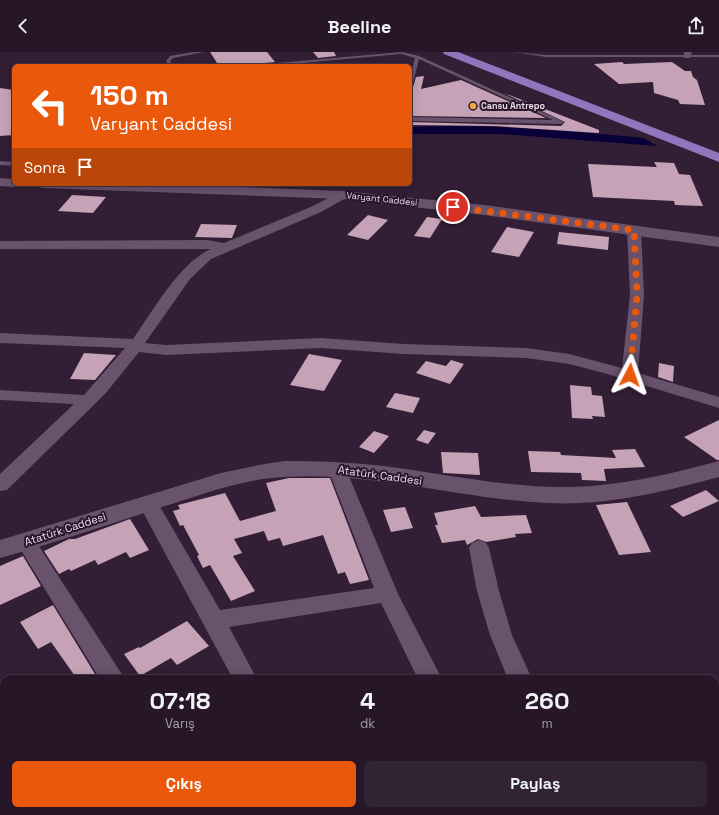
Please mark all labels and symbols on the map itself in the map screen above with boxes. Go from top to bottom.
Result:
place label: Cansu Antrepo [481,100,546,112]
marker: Cansu Antrepo [468,101,478,111]
street label: Varyant Caddesi [346,189,418,209]
pin [436,190,470,224]
position arrow [609,354,651,396]
street label: Atatürk Caddesi [337,462,423,488]
street label: Atatürk Caddesi [22,509,108,549]

